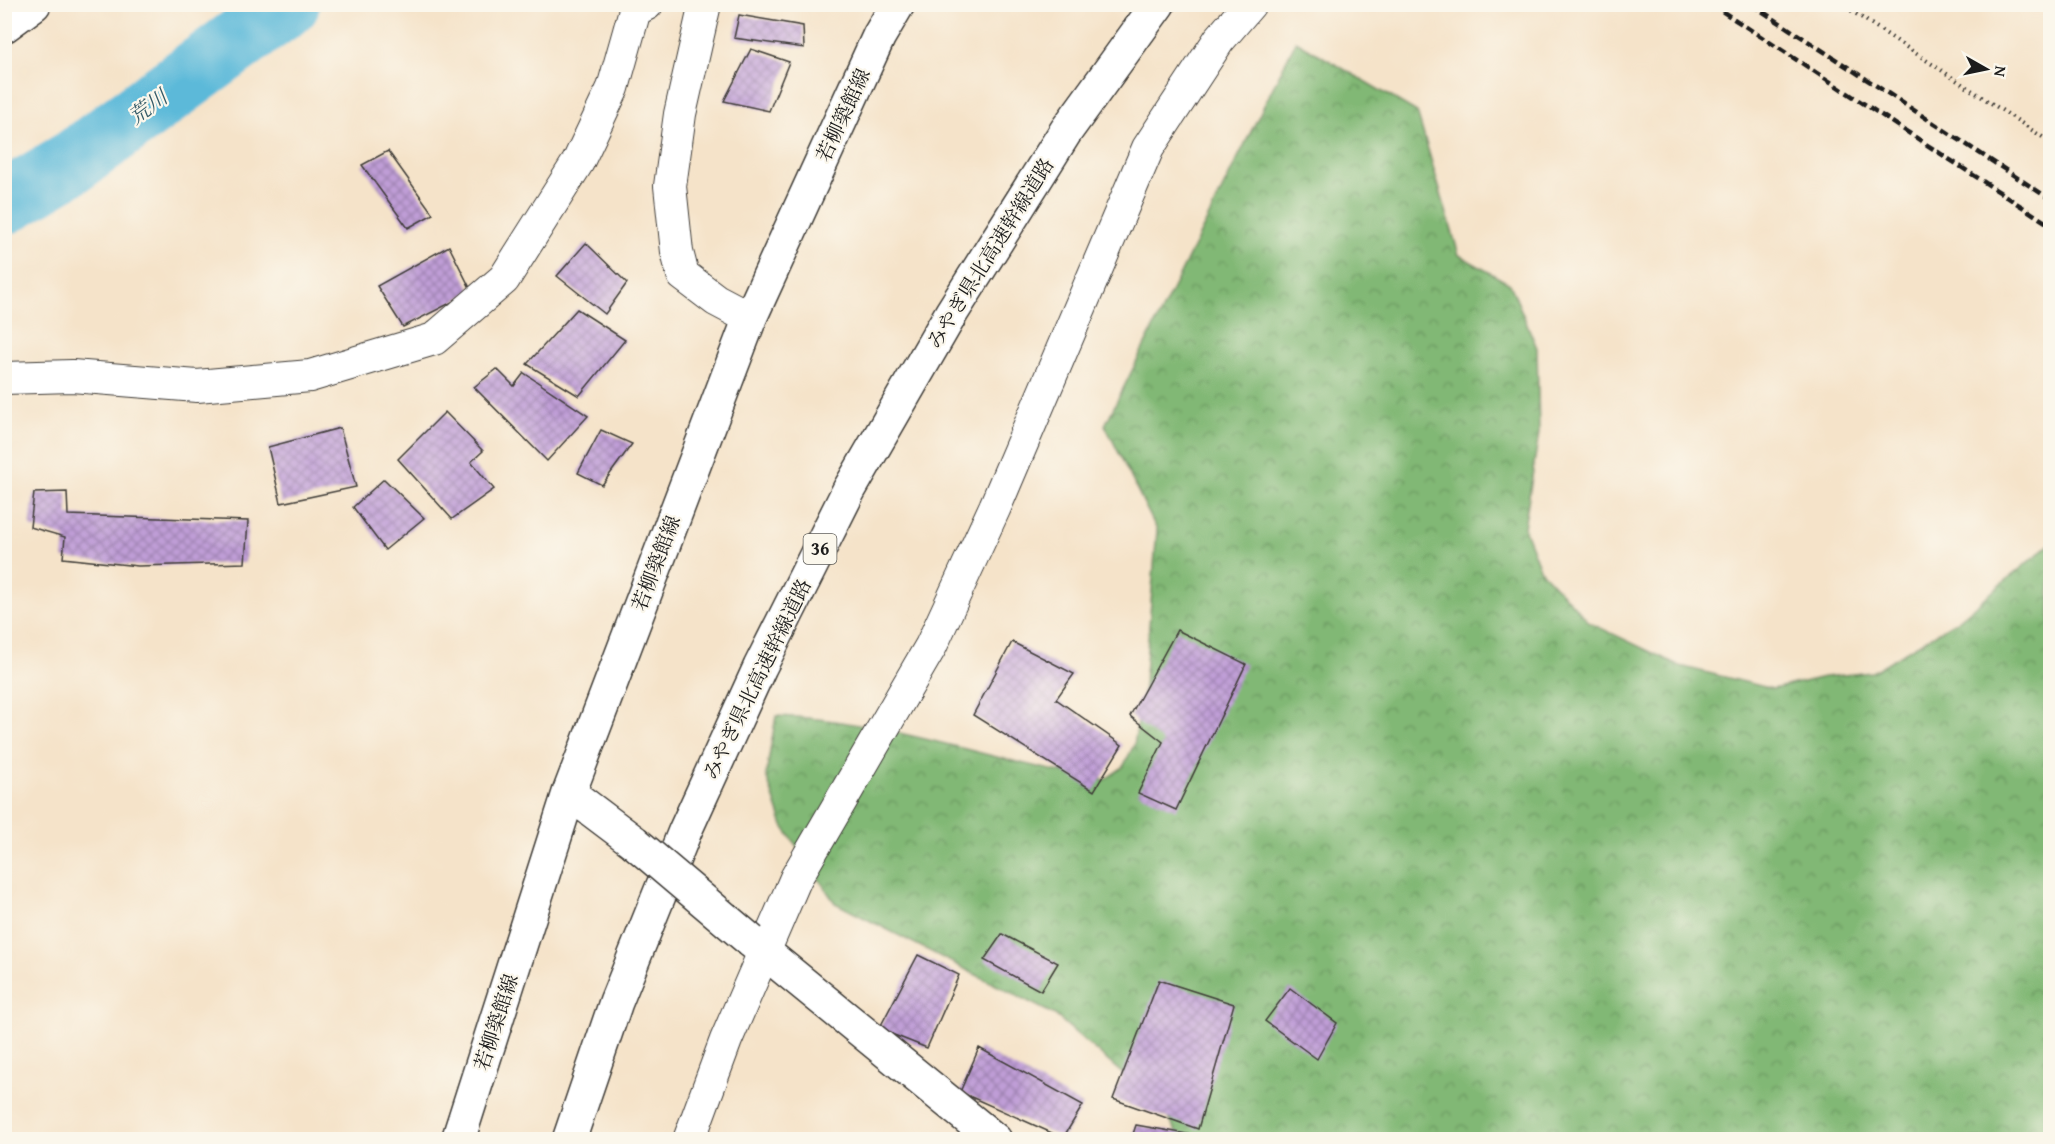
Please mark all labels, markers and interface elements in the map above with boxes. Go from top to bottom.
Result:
north arrow [1956,39,2016,99]
street label: 若柳築館線 [808,63,877,166]
text: N [1988,64,2014,79]
water label: 荒川 [122,81,175,131]
street label: みやぎ県北高速幹線道路 [919,152,1060,354]
street label: 若柳築館線 [624,511,687,615]
road number: 36 [804,534,836,564]
street label: みやぎ県北高速幹線道路 [695,574,818,784]
street label: 若柳築館線 [466,970,525,1074]

